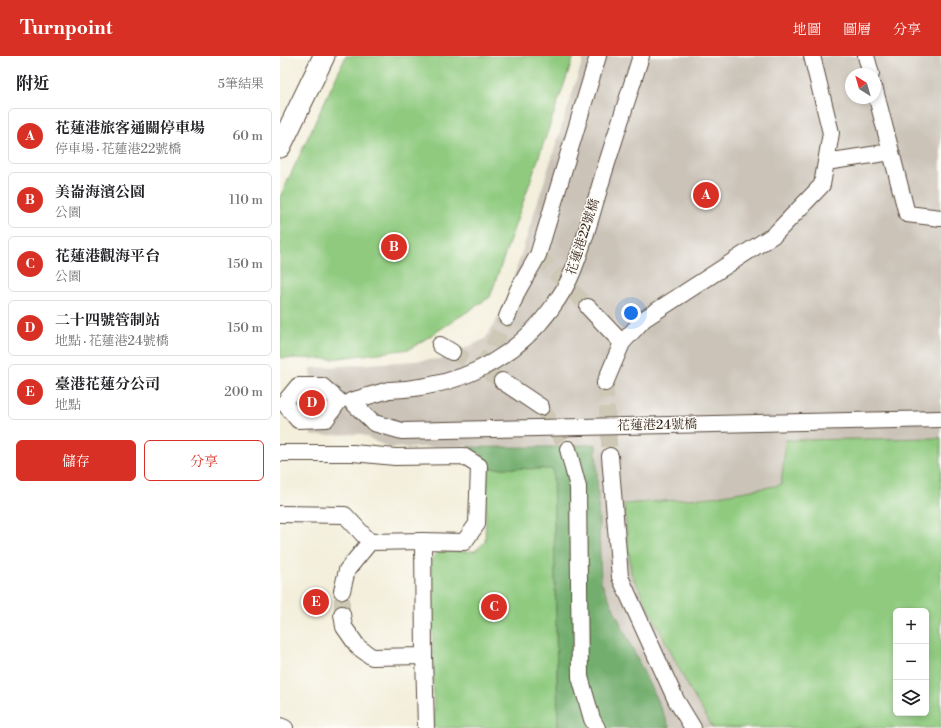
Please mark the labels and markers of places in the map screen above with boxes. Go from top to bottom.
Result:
pin: A [693,180,719,210]
pin: B [381,232,407,262]
pin: D [299,388,325,418]
pin: E [303,587,329,617]
pin: C [481,592,507,622]

